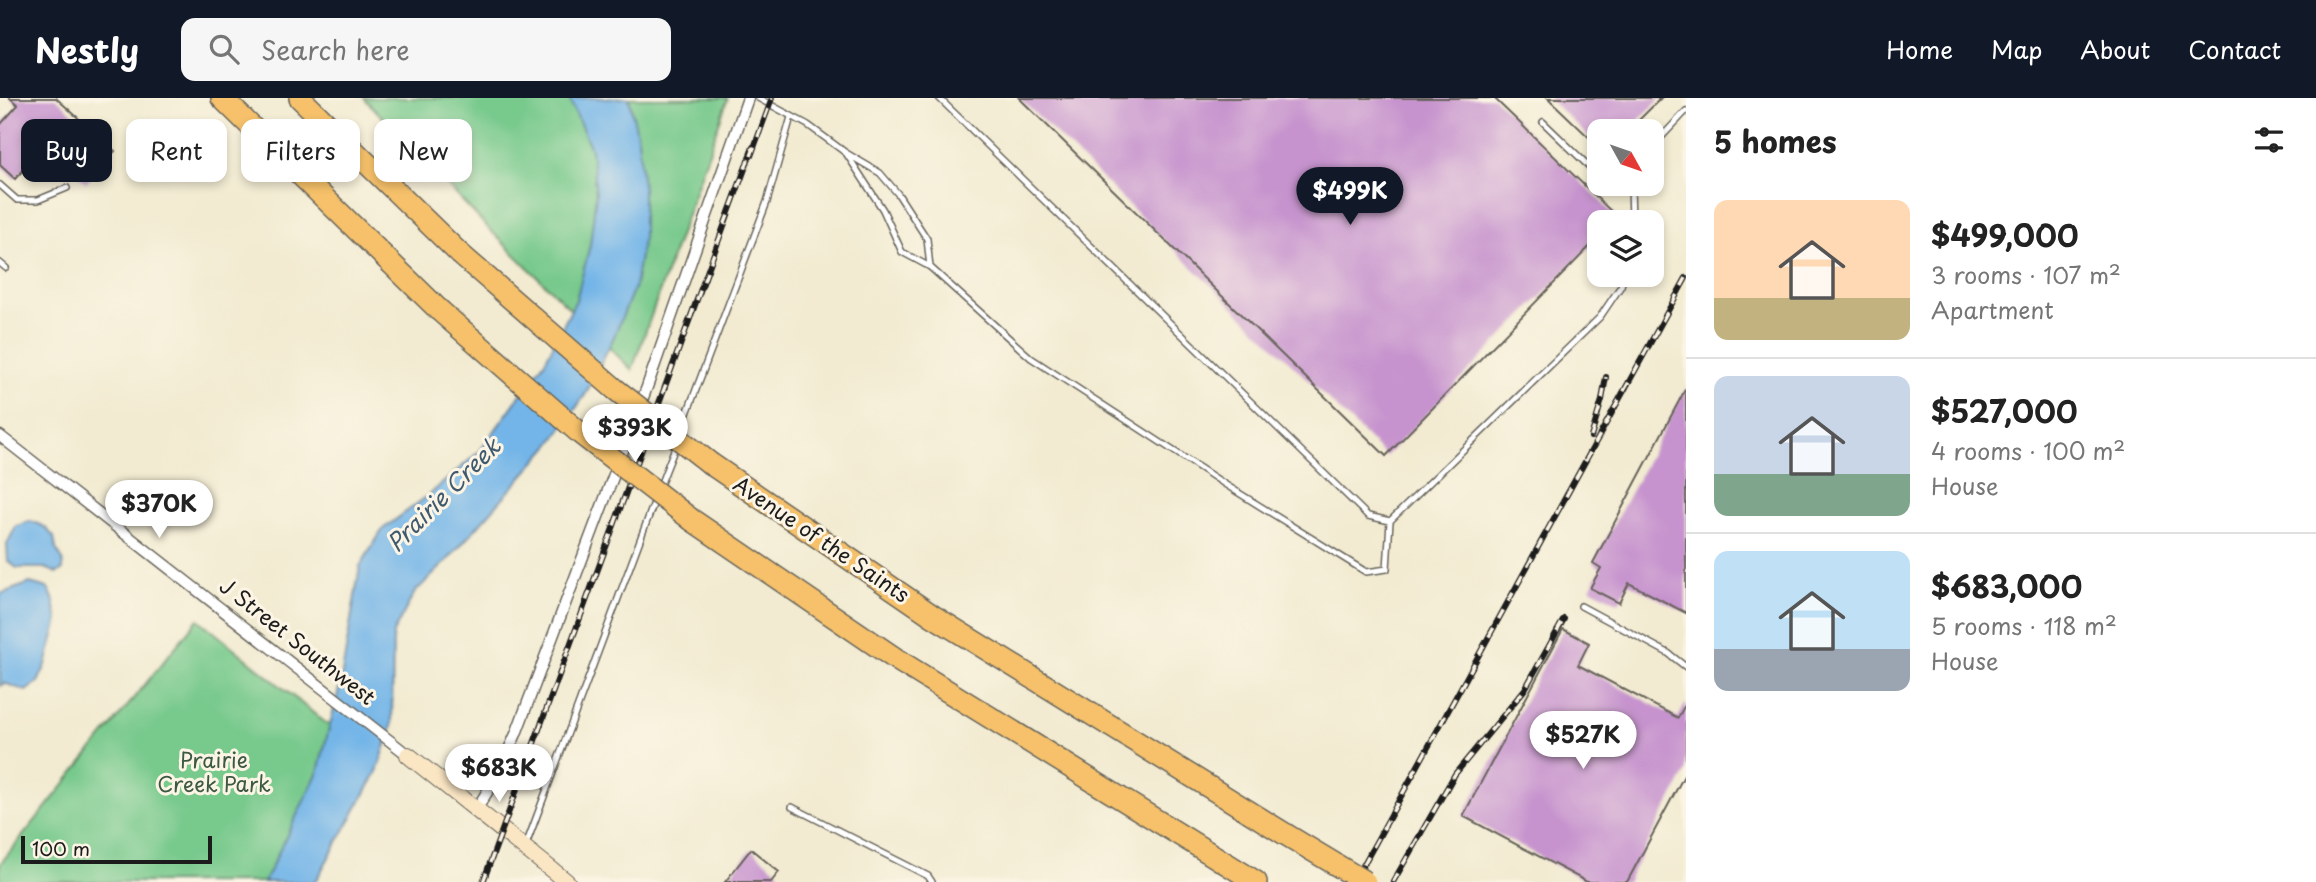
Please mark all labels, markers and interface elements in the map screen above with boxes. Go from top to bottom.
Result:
search box [181,18,671,81]
text: Nestly [35,24,139,74]
icon: search [205,30,243,68]
text: Search here [261,30,410,69]
text: Home [1886,31,1953,67]
text: Map [1991,31,2042,67]
text: About [2080,31,2150,67]
text: Contact [2188,31,2281,67]
text: 5 homes [1714,118,1837,163]
chip: Buy [21,119,112,182]
chip: Rent [126,119,227,182]
chip: Filters [241,119,360,182]
chip: New [374,119,472,182]
north arrow [1587,119,1664,196]
map controls [1587,119,1664,287]
icon: filters [2250,121,2288,159]
pin: $499K [1301,167,1399,227]
text: $499K [1312,172,1388,207]
button: layers [1587,210,1664,287]
text: $499,000 [1931,212,2079,257]
icon: home [1770,228,1854,312]
text: 3 rooms · 107 m² [1931,257,2121,292]
text: Apartment [1931,292,2054,327]
text: $527,000 [1931,388,2078,433]
pin: $393K [586,404,684,464]
icon: home [1770,404,1854,488]
text: $393K [598,409,672,444]
water label: Prairie Creek [378,428,509,559]
text: 4 rooms · 100 m² [1931,433,2125,468]
street label: Avenue of the Saints [728,467,917,609]
text: House [1931,468,1998,503]
pin: $370K [110,480,208,540]
text: $370K [121,485,197,520]
text: $683,000 [1931,563,2082,608]
street label: J Street Southwest [213,569,383,712]
icon: home [1770,579,1854,663]
text: 5 rooms · 118 m² [1931,608,2117,643]
text: House [1931,643,1998,678]
pin: $527K [1534,712,1632,771]
text: $527K [1546,716,1620,751]
park label: Prairie Creek Park [157,743,271,799]
pin: $683K [450,744,548,804]
text: $683K [461,749,537,784]
scale bar [21,833,212,865]
text: 100 m [32,834,90,862]

